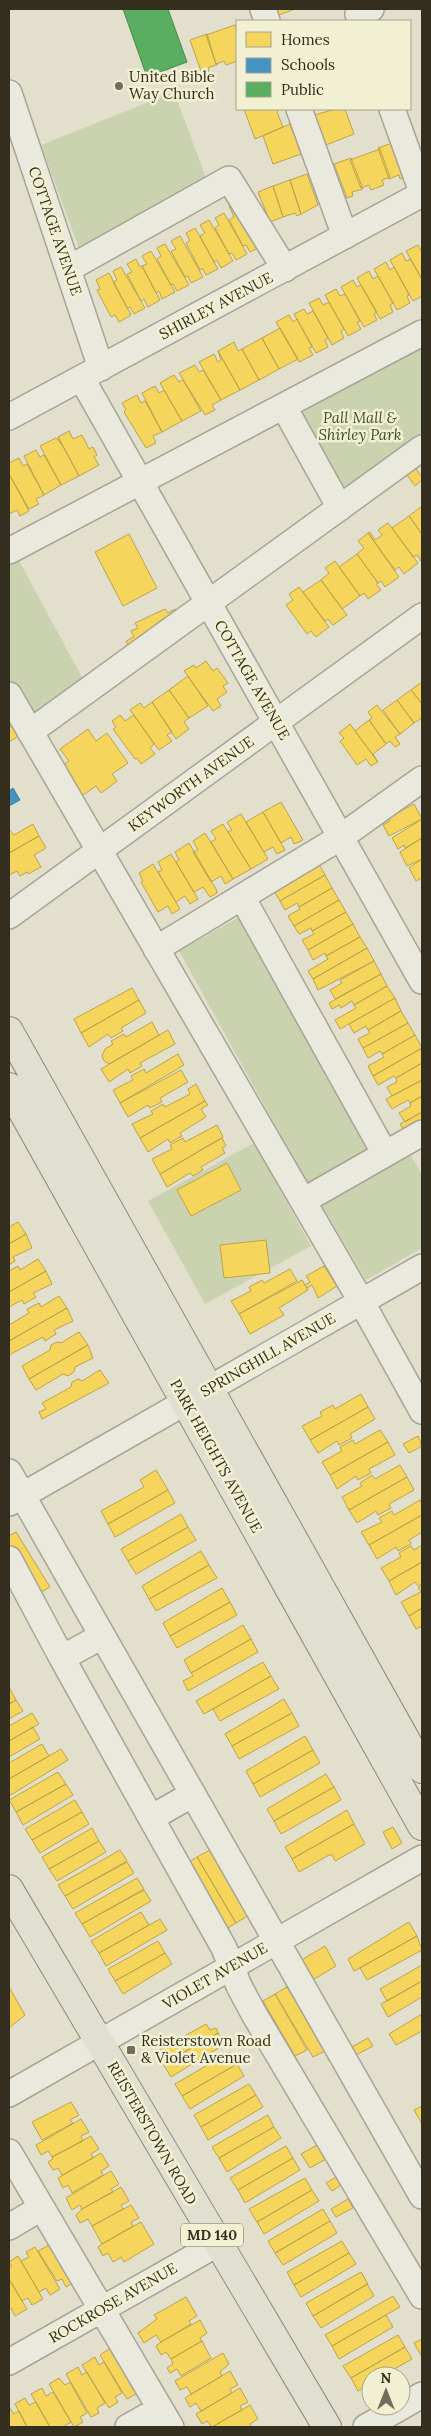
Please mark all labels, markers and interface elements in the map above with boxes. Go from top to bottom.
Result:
legend [236,20,411,110]
text: Homes [281,30,330,49]
text: Schools [281,55,335,74]
place label: United Bible Way Church [129,67,215,103]
marker: United Bible Way Church [113,80,125,92]
text: Public [281,80,324,99]
street label: COTTAGE AVENUE [25,164,86,298]
street label: SHIRLEY AVENUE [156,268,276,344]
park label: Pall Mall & Shirley Park [318,408,402,444]
street label: COTTAGE AVENUE [210,617,294,743]
street label: KEYWORTH AVENUE [124,732,257,836]
street label: SPRINGHILL AVENUE [197,1308,339,1401]
street label: PARK HEIGHTS AVENUE [166,1376,267,1536]
street label: VIOLET AVENUE [158,1938,271,2014]
place label: Reisterstown Road & Violet Avenue [141,2031,271,2067]
marker: Reisterstown Road & Violet Avenue [125,2044,137,2056]
street label: REISTERSTOWN ROAD [104,2058,201,2208]
road number: MD 140 [181,2224,243,2246]
street label: ROCKROSE AVENUE [45,2258,180,2347]
north arrow [361,2366,411,2416]
text: N [381,2369,392,2387]

